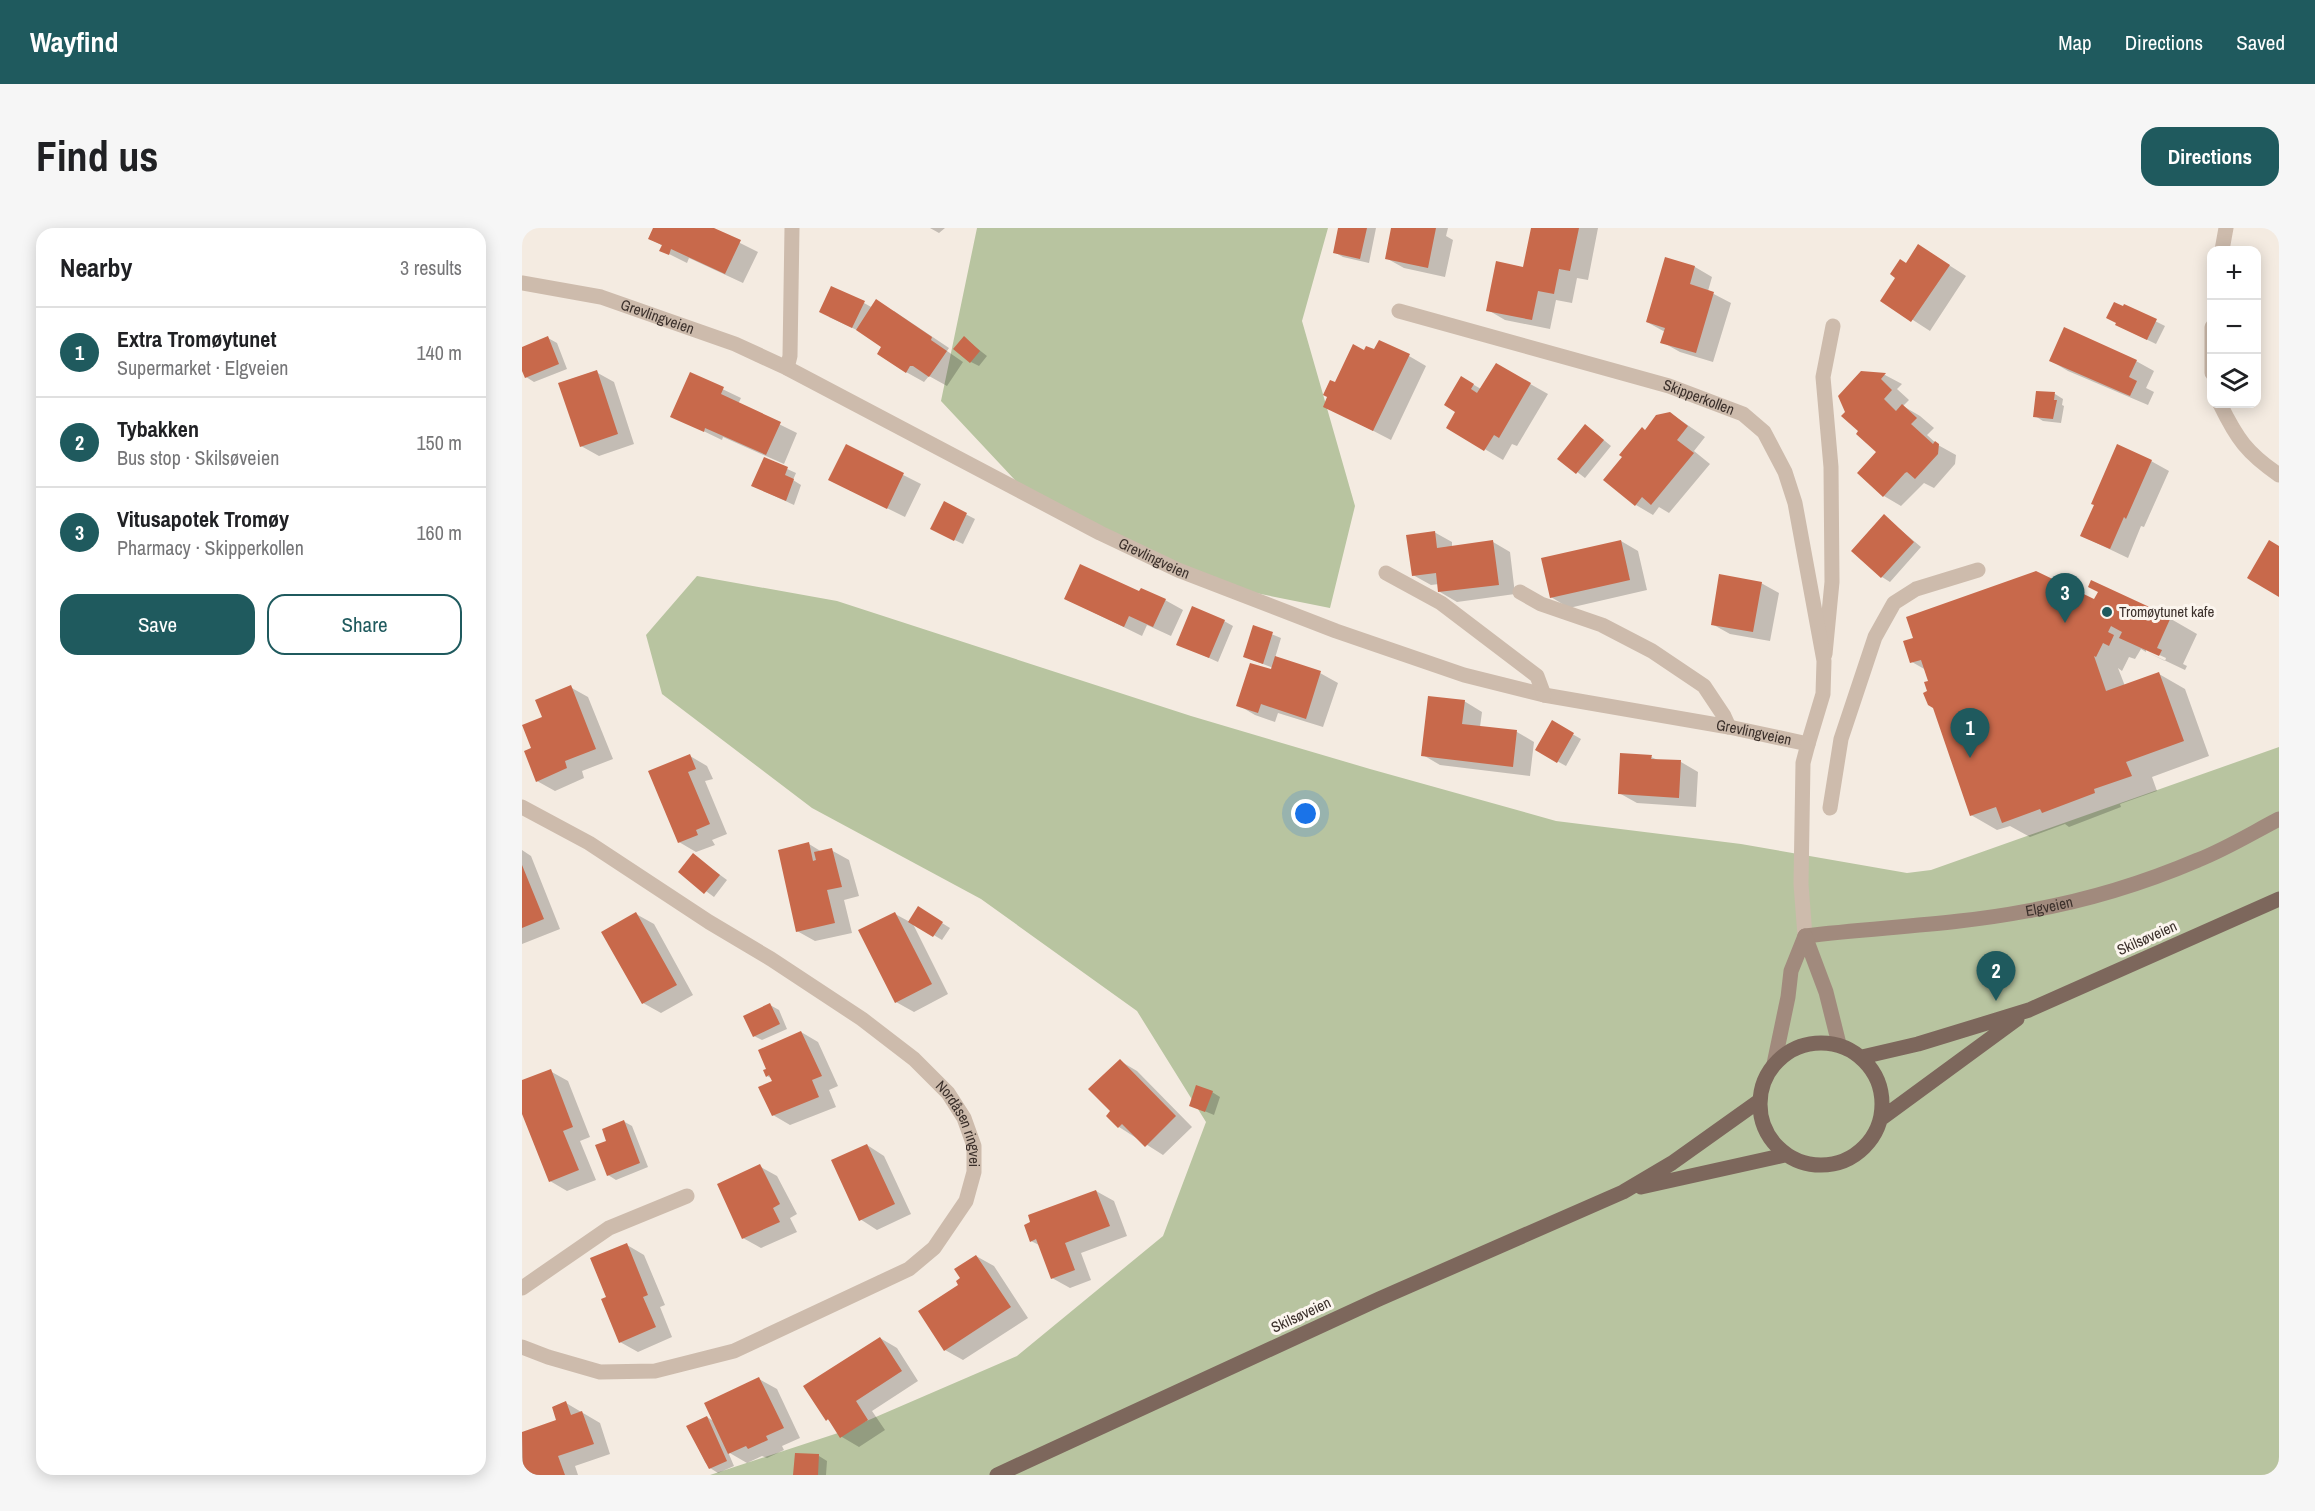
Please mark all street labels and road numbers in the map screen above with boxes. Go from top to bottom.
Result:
street label: Grevlingveien [618,294,697,339]
street label: Skipperkollen [1661,374,1737,420]
street label: Grevlingveien [1115,532,1193,584]
street label: Grevlingveien [1715,714,1794,750]
street label: Elgveien [2024,891,2075,921]
street label: Skilsøveien [2113,915,2180,960]
street label: Nordåsen ringvei [931,1075,985,1167]
street label: Skilsøveien [1268,1292,1334,1338]

